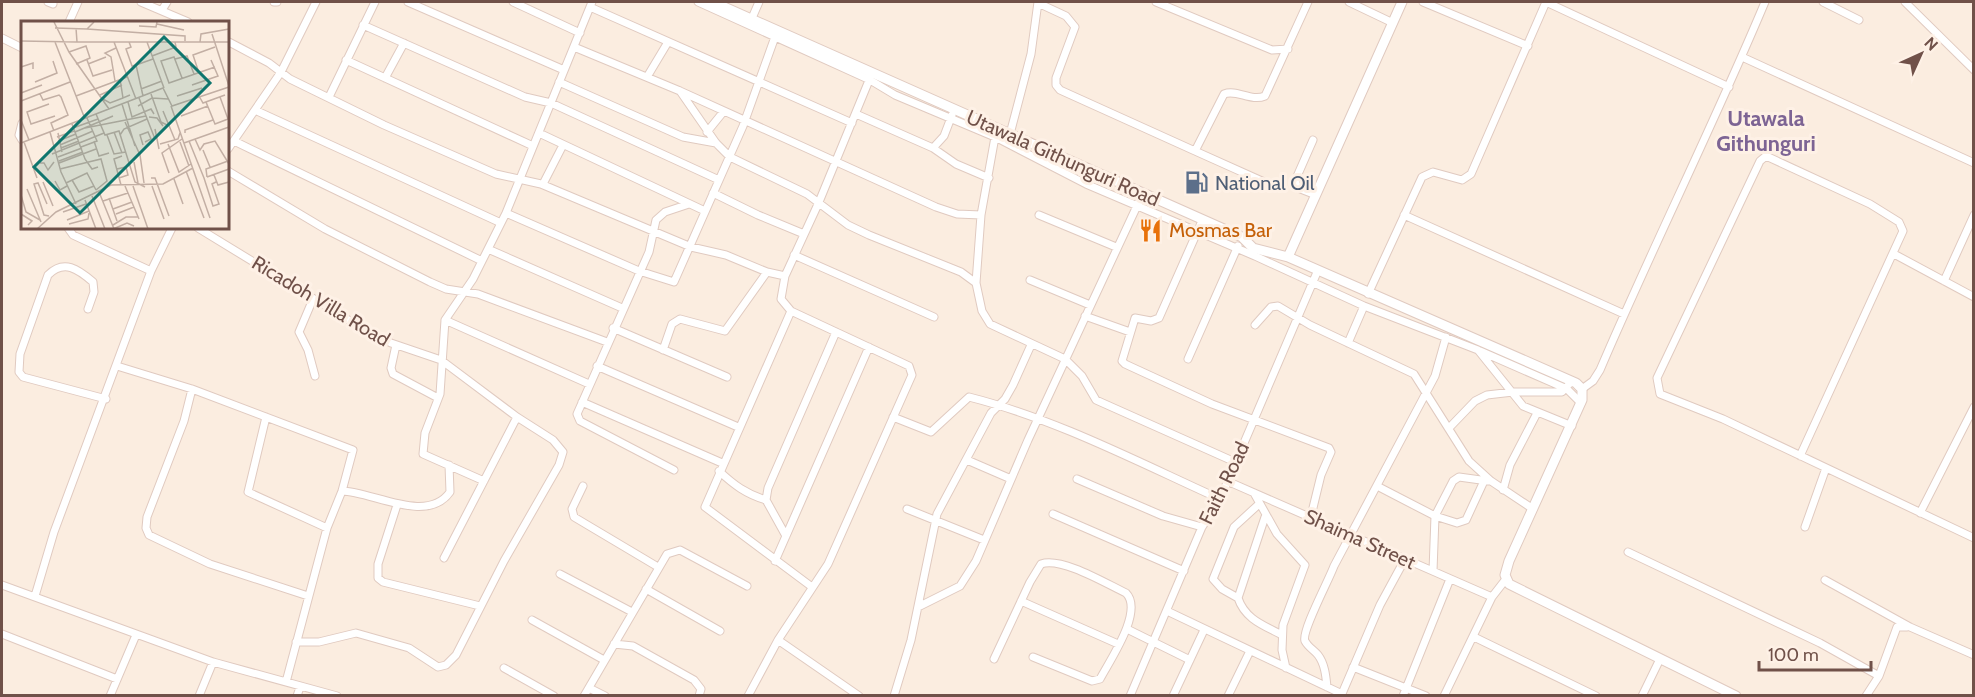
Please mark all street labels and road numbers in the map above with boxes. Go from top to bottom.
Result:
street label: Utawala Githunguri Road [963,105,1163,211]
street label: Ricadoh Villa Road [248,250,394,352]
street label: Faith Road [1194,438,1254,528]
street label: Shaima Street [1301,504,1420,574]

